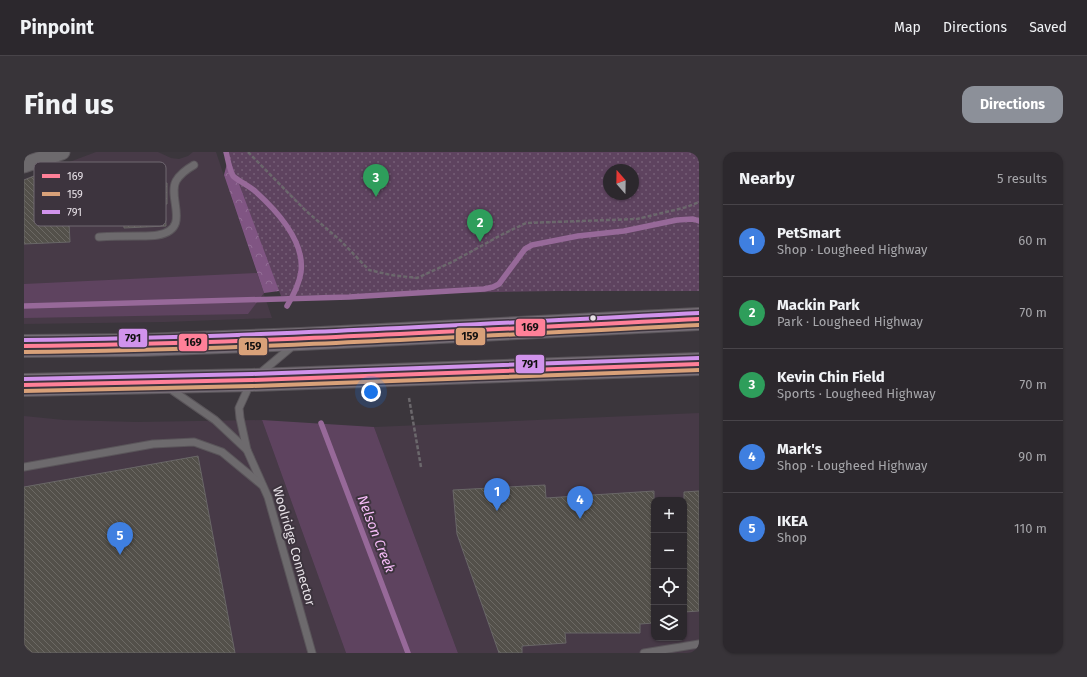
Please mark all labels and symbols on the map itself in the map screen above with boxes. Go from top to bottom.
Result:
legend [34,162,166,226]
pin: 3 [363,164,389,197]
north arrow [603,164,639,200]
text: 169 [67,170,83,183]
text: 159 [67,188,83,201]
text: 791 [67,206,82,219]
pin: 2 [467,209,493,242]
unlabelled marker [588,313,598,323]
line badge: 169 [515,318,546,337]
text: 169 [521,321,539,334]
line badge: 159 [455,327,486,346]
line badge: 791 [118,328,148,348]
text: 159 [462,330,479,343]
text: 791 [125,332,141,345]
line badge: 169 [178,333,208,352]
text: 169 [184,336,202,349]
line badge: 159 [238,337,268,356]
text: 159 [245,340,262,353]
line badge: 791 [515,354,545,374]
text: 791 [522,358,538,371]
your location [361,382,381,402]
pin: 1 [484,478,510,511]
street label: Woolridge Connector [270,485,318,607]
pin: 4 [567,486,593,519]
water label: Nelson Creek [353,493,399,575]
pin: 5 [107,522,133,555]

